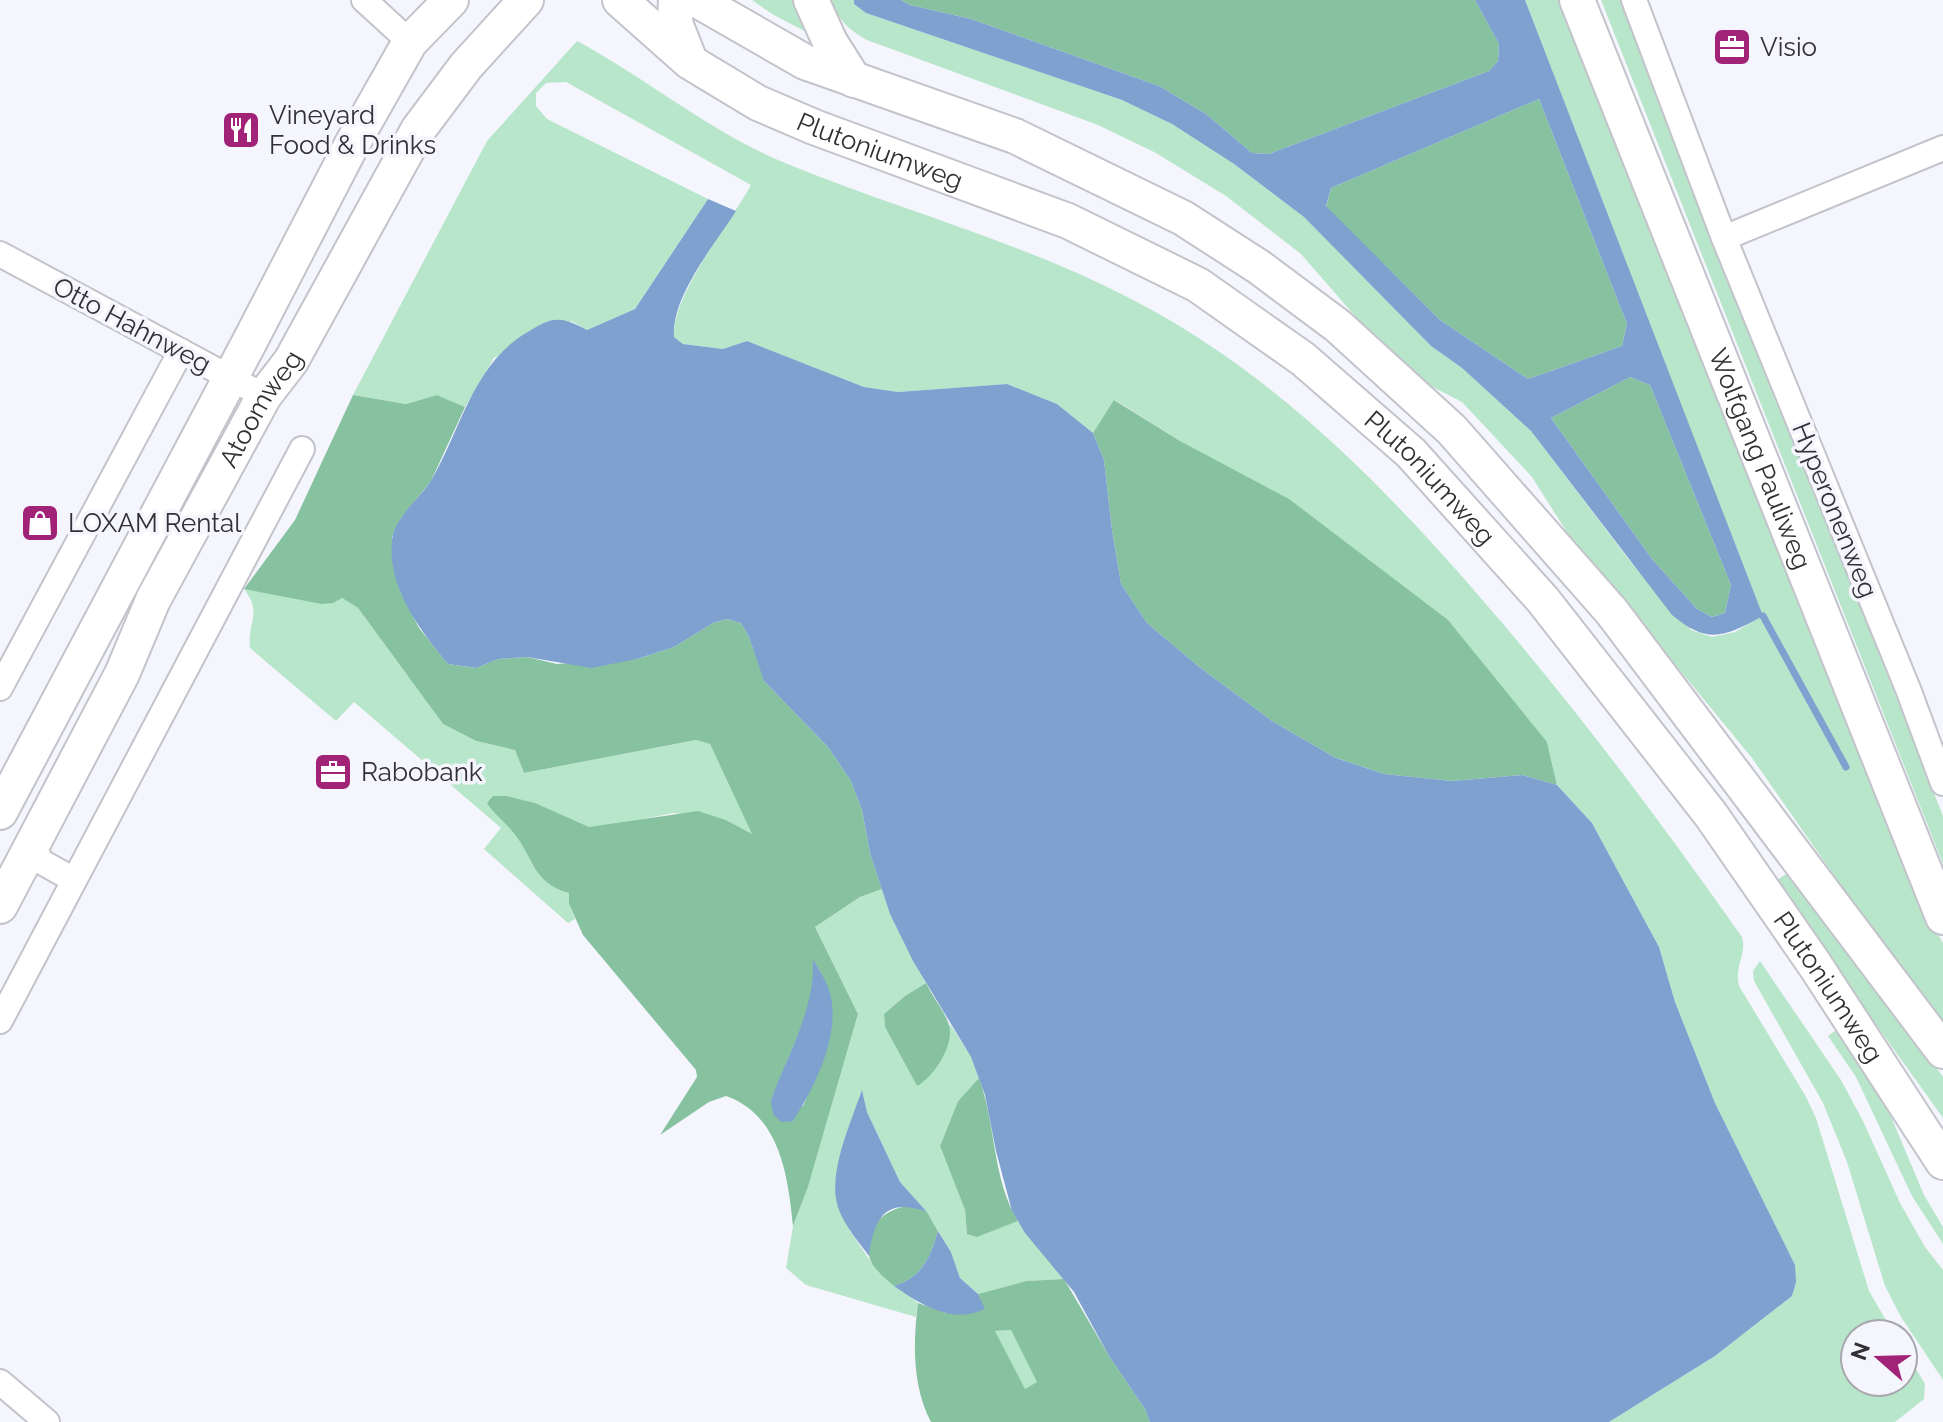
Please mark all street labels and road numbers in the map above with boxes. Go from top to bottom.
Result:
street label: Plutoniumweg [792,106,967,196]
street label: Otto Hahnweg [48,271,216,379]
street label: Wolfgang Pauliweg [1703,344,1818,573]
street label: Atoomweg [213,346,309,472]
street label: Plutoniumweg [1359,405,1501,551]
street label: Hyperonenweg [1786,418,1884,602]
street label: Plutoniumweg [1768,906,1889,1068]

